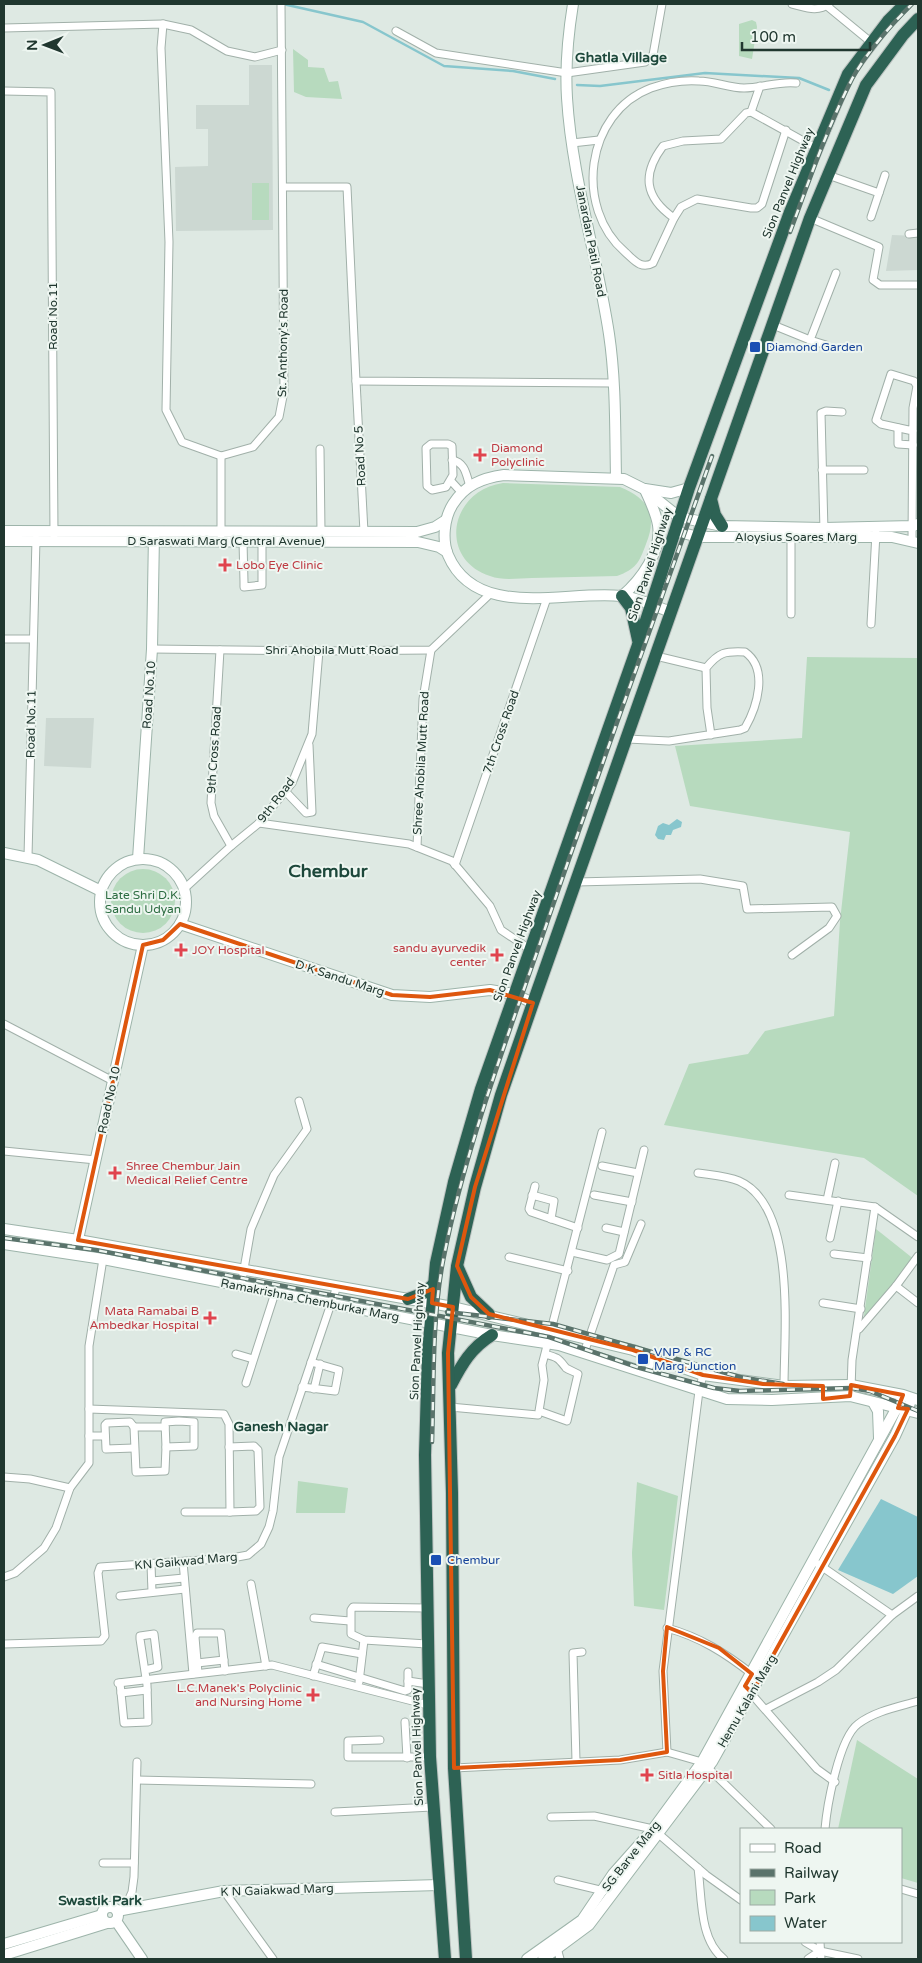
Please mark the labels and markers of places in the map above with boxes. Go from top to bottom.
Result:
marker: Diamond Garden [748,340,762,354]
place label: Diamond Garden [766,340,863,354]
place label: Diamond Polyclinic [491,441,545,469]
marker: Diamond Polyclinic [473,448,487,462]
marker: Lobo Eye Clinic [218,558,232,572]
place label: Lobo Eye Clinic [236,558,323,572]
place label: sandu ayurvedik center [393,941,486,969]
marker: JOY Hospital [174,943,188,957]
place label: JOY Hospital [192,943,265,957]
marker: sandu ayurvedik center [490,948,504,962]
place label: Shree Chembur Jain Medical Relief Centre [126,1159,248,1187]
marker: Shree Chembur Jain Medical Relief Centre [108,1166,122,1180]
place label: Mata Ramabai B Ambedkar Hospital [89,1304,199,1332]
marker: Mata Ramabai B Ambedkar Hospital [203,1311,217,1325]
place label: VNP & RC Marg Junction [654,1345,736,1373]
marker: VNP & RC Marg Junction [636,1352,650,1366]
marker: Chembur [429,1553,443,1567]
place label: Chembur [447,1553,500,1567]
place label: L.C.Manek's Polyclinic and Nursing Home [177,1681,302,1709]
marker: L.C.Manek's Polyclinic and Nursing Home [306,1688,320,1702]
marker: Sitla Hospital [640,1768,654,1782]
place label: Sitla Hospital [658,1768,733,1782]

